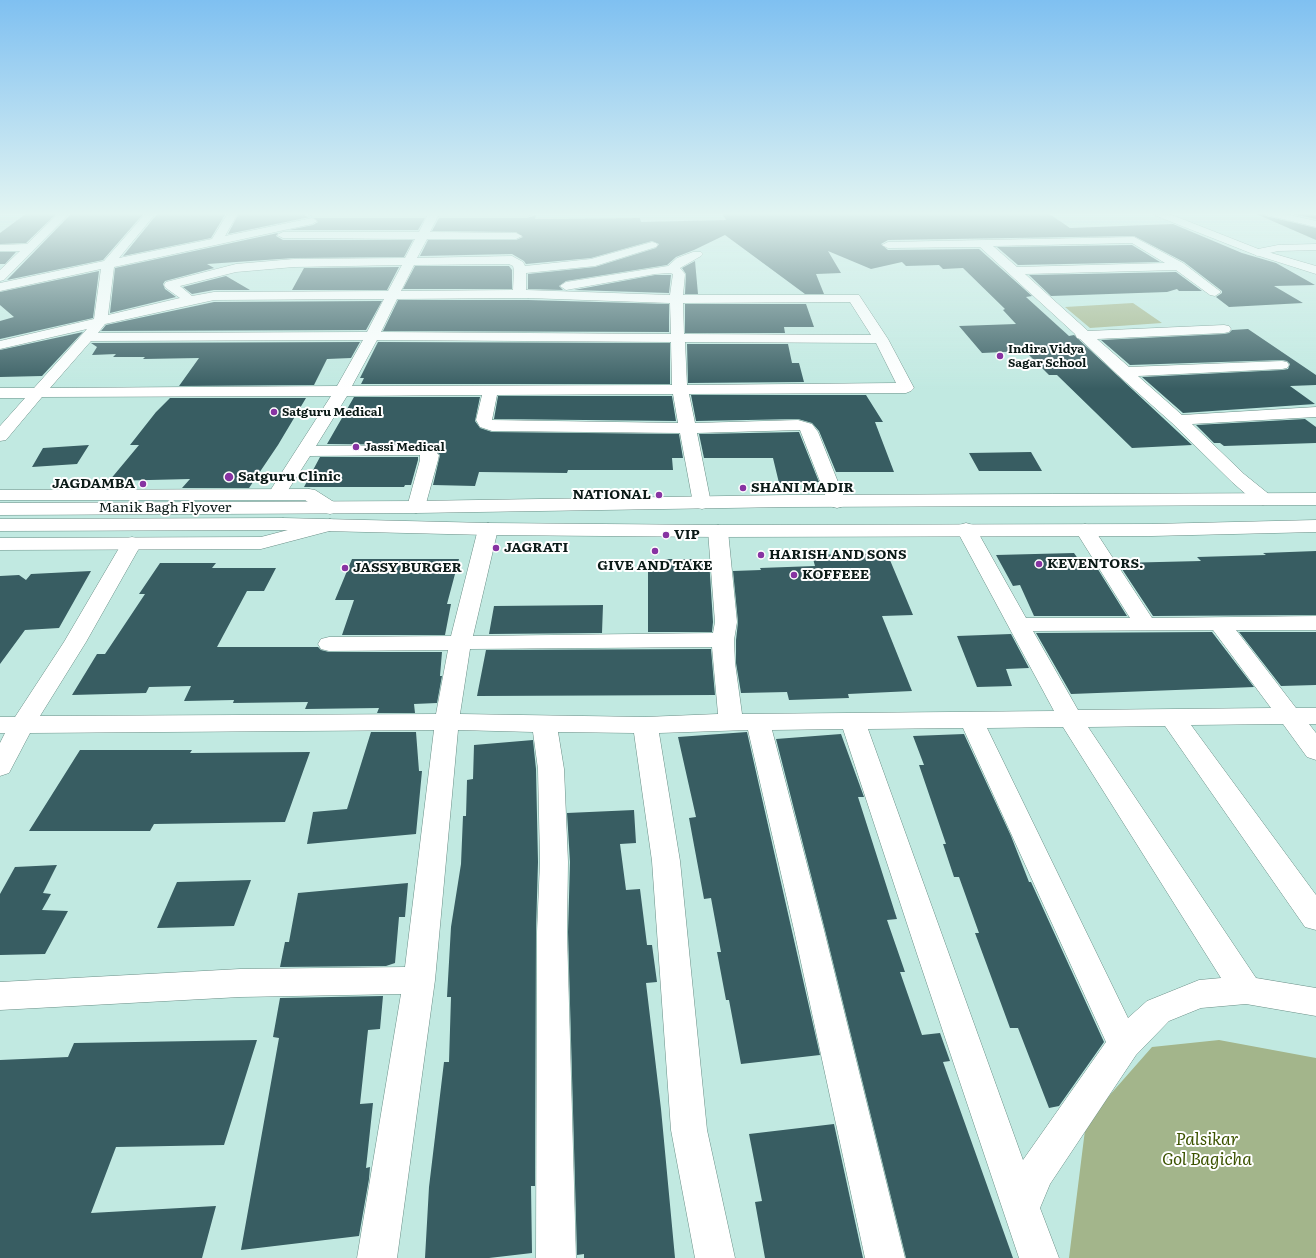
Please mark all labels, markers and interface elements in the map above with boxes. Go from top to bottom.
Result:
place label: Indira Vidya Sagar School [1008,342,1086,370]
marker: Indira Vidya Sagar School [995,351,1005,361]
place label: Satguru Medical [282,405,382,419]
marker: Satguru Medical [269,407,279,417]
place label: Jassi Medical [364,440,445,454]
marker: Jassi Medical [351,442,361,452]
place label: Satguru Clinic [238,469,341,485]
marker: Satguru Clinic [223,471,235,483]
place label: JAGDAMBA [52,476,135,492]
marker: JAGDAMBA [138,479,148,489]
place label: SHANI MADIR [751,480,854,496]
marker: SHANI MADIR [738,483,748,493]
place label: NATIONAL [573,487,651,503]
marker: NATIONAL [654,490,664,500]
street label: Manik Bagh Flyover [99,500,231,516]
place label: VIP [674,527,700,543]
marker: VIP [661,530,671,540]
place label: JAGRATI [504,540,568,556]
marker: JAGRATI [491,543,501,553]
marker: GIVE AND TAKE [650,546,660,556]
place label: HARISH AND SONS [769,547,907,563]
marker: HARISH AND SONS [756,550,766,560]
place label: KEVENTORS. [1047,556,1144,572]
place label: GIVE AND TAKE [597,558,713,574]
marker: KEVENTORS. [1034,559,1044,569]
place label: JASSY BURGER [353,560,462,576]
marker: JASSY BURGER [340,563,350,573]
place label: KOFFEEE [802,567,869,583]
marker: KOFFEEE [789,570,799,580]
park label: Palsikar Gol Bagicha [1162,1130,1252,1170]

